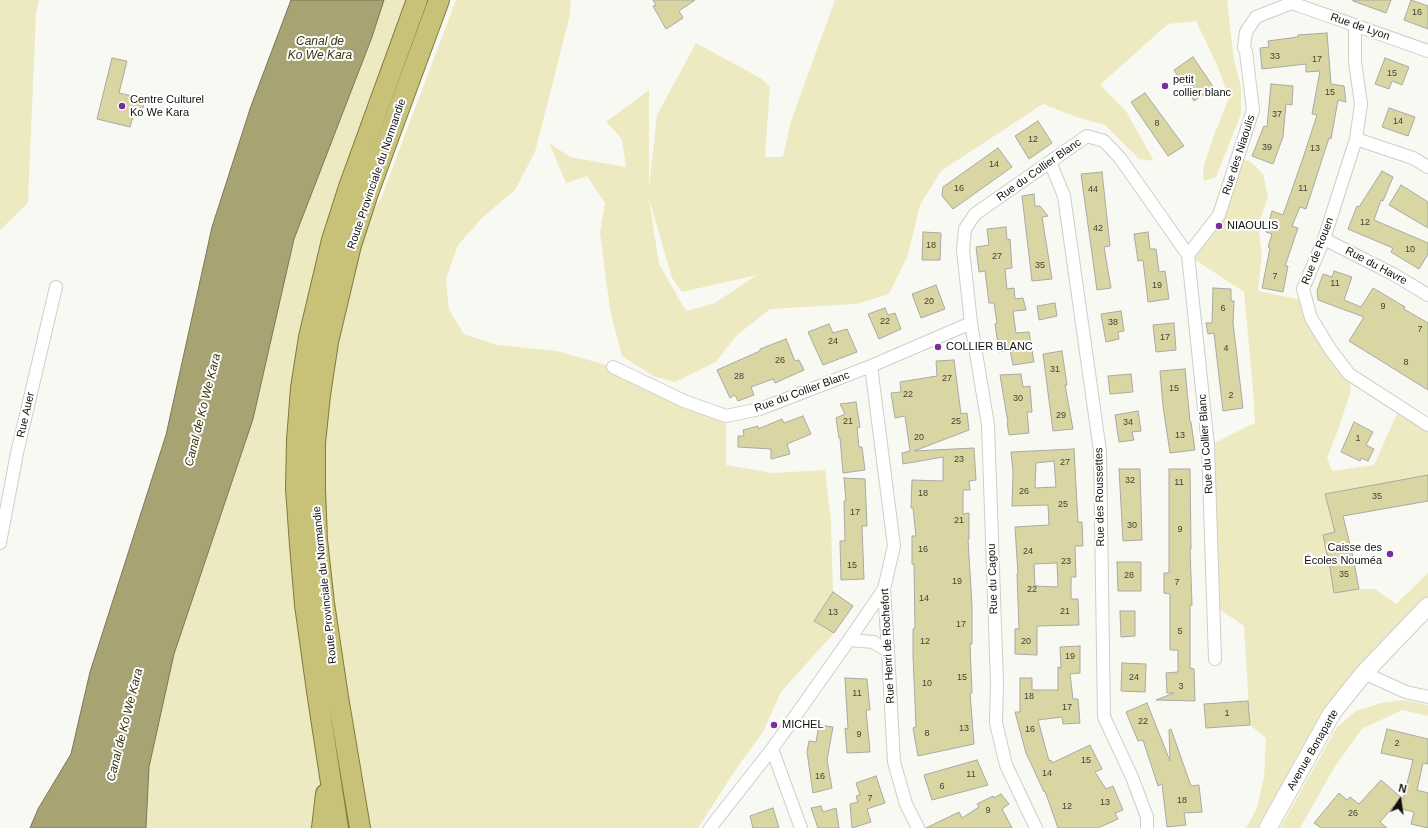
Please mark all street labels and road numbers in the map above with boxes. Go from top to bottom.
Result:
street label: Rue de Lyon [1329,11,1391,43]
street label: Route Provinciale du Normandie [345,97,409,251]
street label: Rue des Niaoulis [1220,113,1258,197]
street label: Rue du Collier Blanc [994,136,1084,204]
street label: Rue de Rouen [1299,216,1337,286]
street label: Rue du Havre [1343,244,1409,288]
street label: Rue du Collier Blanc [753,369,851,415]
street label: Rue Auer [14,391,38,439]
street label: Rue du Collier Blanc [1196,394,1216,494]
street label: Rue des Roussettes [1093,447,1107,547]
street label: Route Provinciale du Normandie [310,506,340,664]
street label: Rue du Cagou [985,543,1001,615]
street label: Rue Henri de Rochefort [878,588,898,704]
street label: Avenue Bonaparte [1285,707,1341,793]

